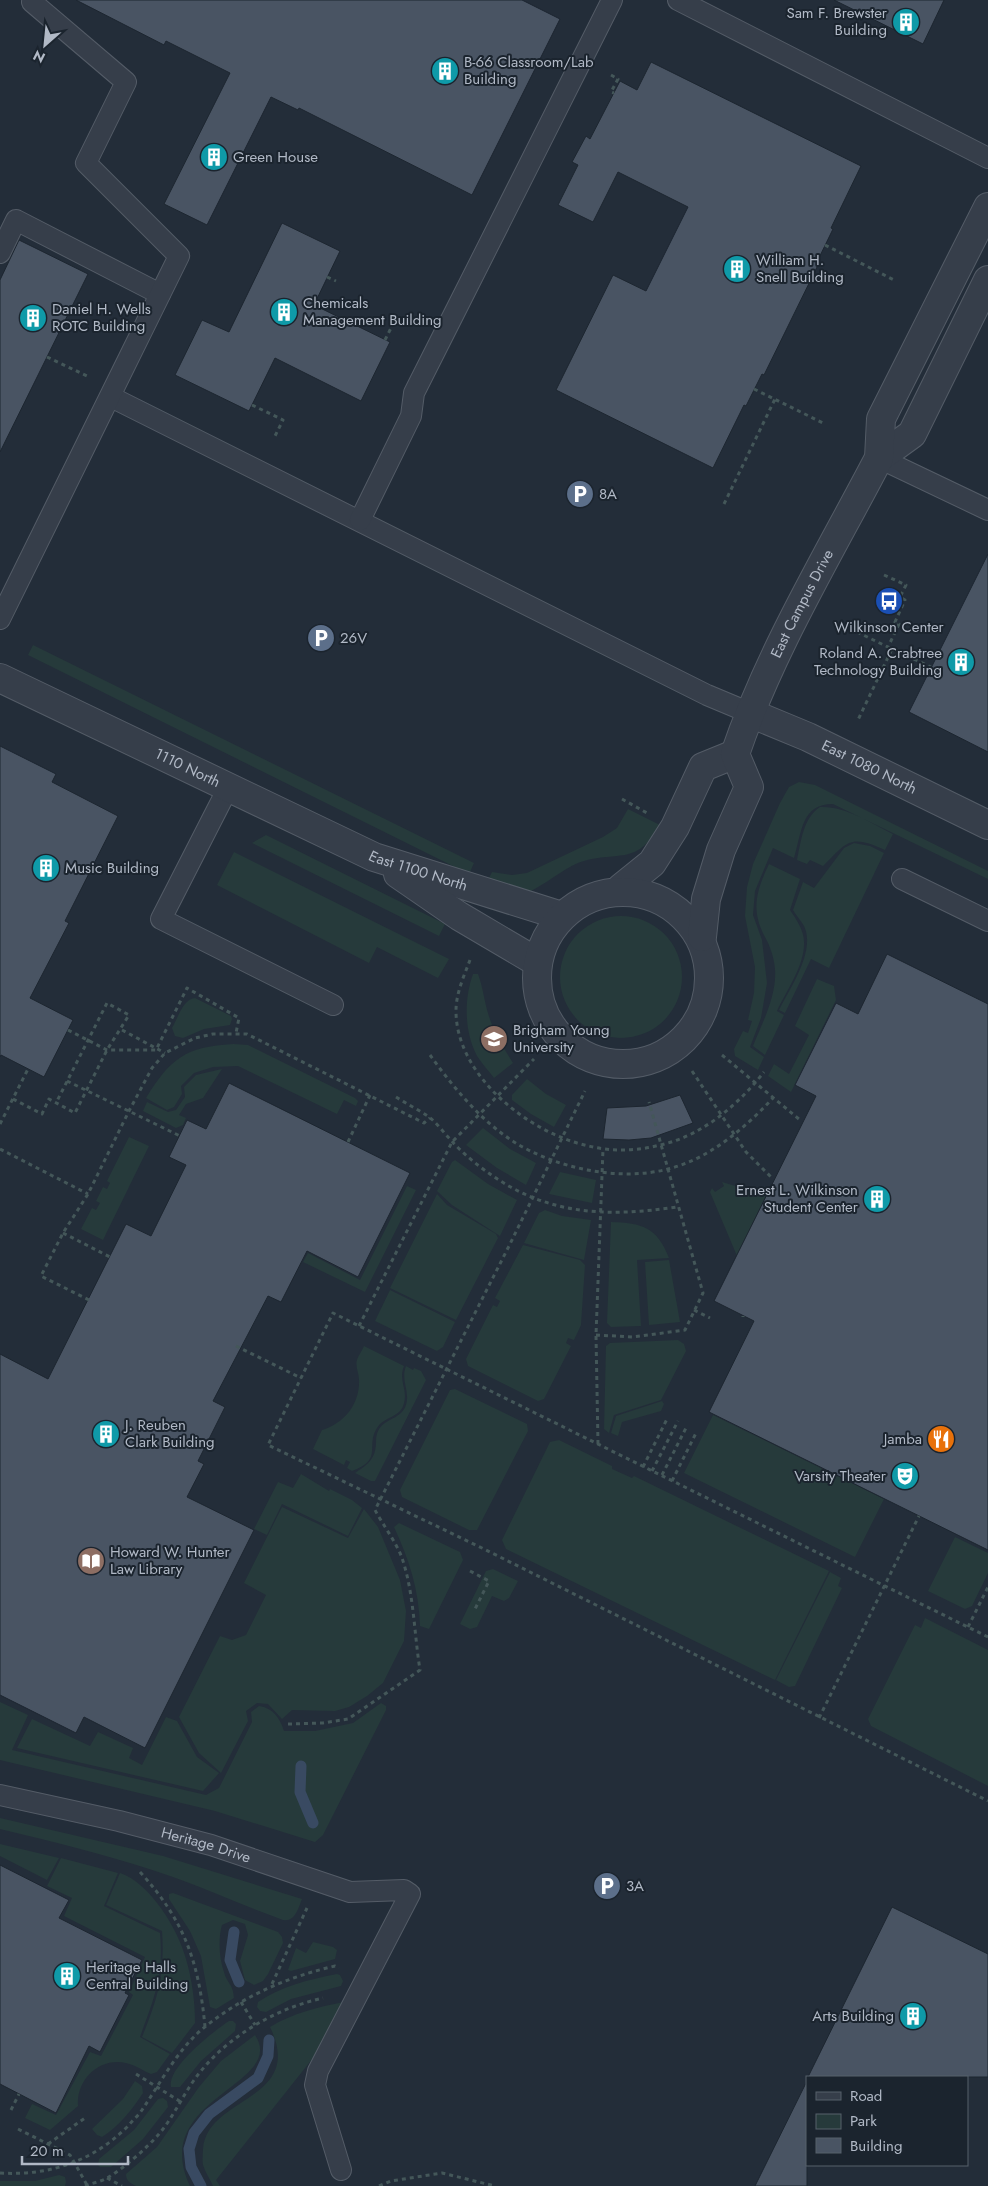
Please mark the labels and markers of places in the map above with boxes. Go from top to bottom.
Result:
place label: Sam F. Brewster Building [786,2,888,41]
building icon: Sam F. Brewster Building [891,7,921,37]
place label: B-66 Classroom/Lab Building [464,51,594,90]
building icon: B-66 Classroom/Lab Building [430,56,460,86]
building icon: Green House [199,142,229,172]
place label: Green House [233,146,318,168]
place label: William H. Snell Building [756,249,844,288]
building icon: William H. Snell Building [722,254,752,284]
place label: Chemicals Management Building [303,292,442,331]
building icon: Chemicals Management Building [269,297,299,327]
place label: Daniel H. Wells ROTC Building [52,298,151,337]
building icon: Daniel H. Wells ROTC Building [18,303,48,333]
parking icon: 8A [565,479,595,509]
place label: 8A [599,483,617,505]
bus stop icon: Wilkinson Center [874,586,904,616]
place label: Wilkinson Center [834,616,945,638]
parking icon: 26V [306,623,336,653]
place label: 26V [340,627,367,649]
place label: Roland A. Crabtree Technology Building [814,642,942,681]
building icon: Roland A. Crabtree Technology Building [946,647,976,677]
building icon: Music Building [31,853,61,883]
place label: Music Building [65,857,159,879]
place label: Brigham Young University [513,1019,610,1058]
school or university icon: Brigham Young University [479,1024,509,1054]
place label: Ernest L. Wilkinson Student Center [736,1179,859,1218]
building icon: Ernest L. Wilkinson Student Center [862,1184,892,1214]
place label: J. Reuben Clark Building [123,1414,215,1453]
building icon: J. Reuben Clark Building [91,1419,121,1449]
restaurant icon: Jamba [926,1424,956,1454]
place label: Jamba [882,1428,922,1450]
theatre icon: Varsity Theater [890,1461,920,1491]
place label: Varsity Theater [794,1465,887,1487]
place label: Howard W. Hunter Law Library [110,1541,230,1580]
library icon: Howard W. Hunter Law Library [76,1546,106,1576]
parking icon: 3A [592,1871,622,1901]
place label: 3A [626,1875,644,1897]
place label: Heritage Halls Central Building [86,1956,188,1995]
building icon: Heritage Halls Central Building [52,1961,82,1991]
building icon: Arts Building [898,2001,928,2031]
place label: Arts Building [812,2005,894,2027]

